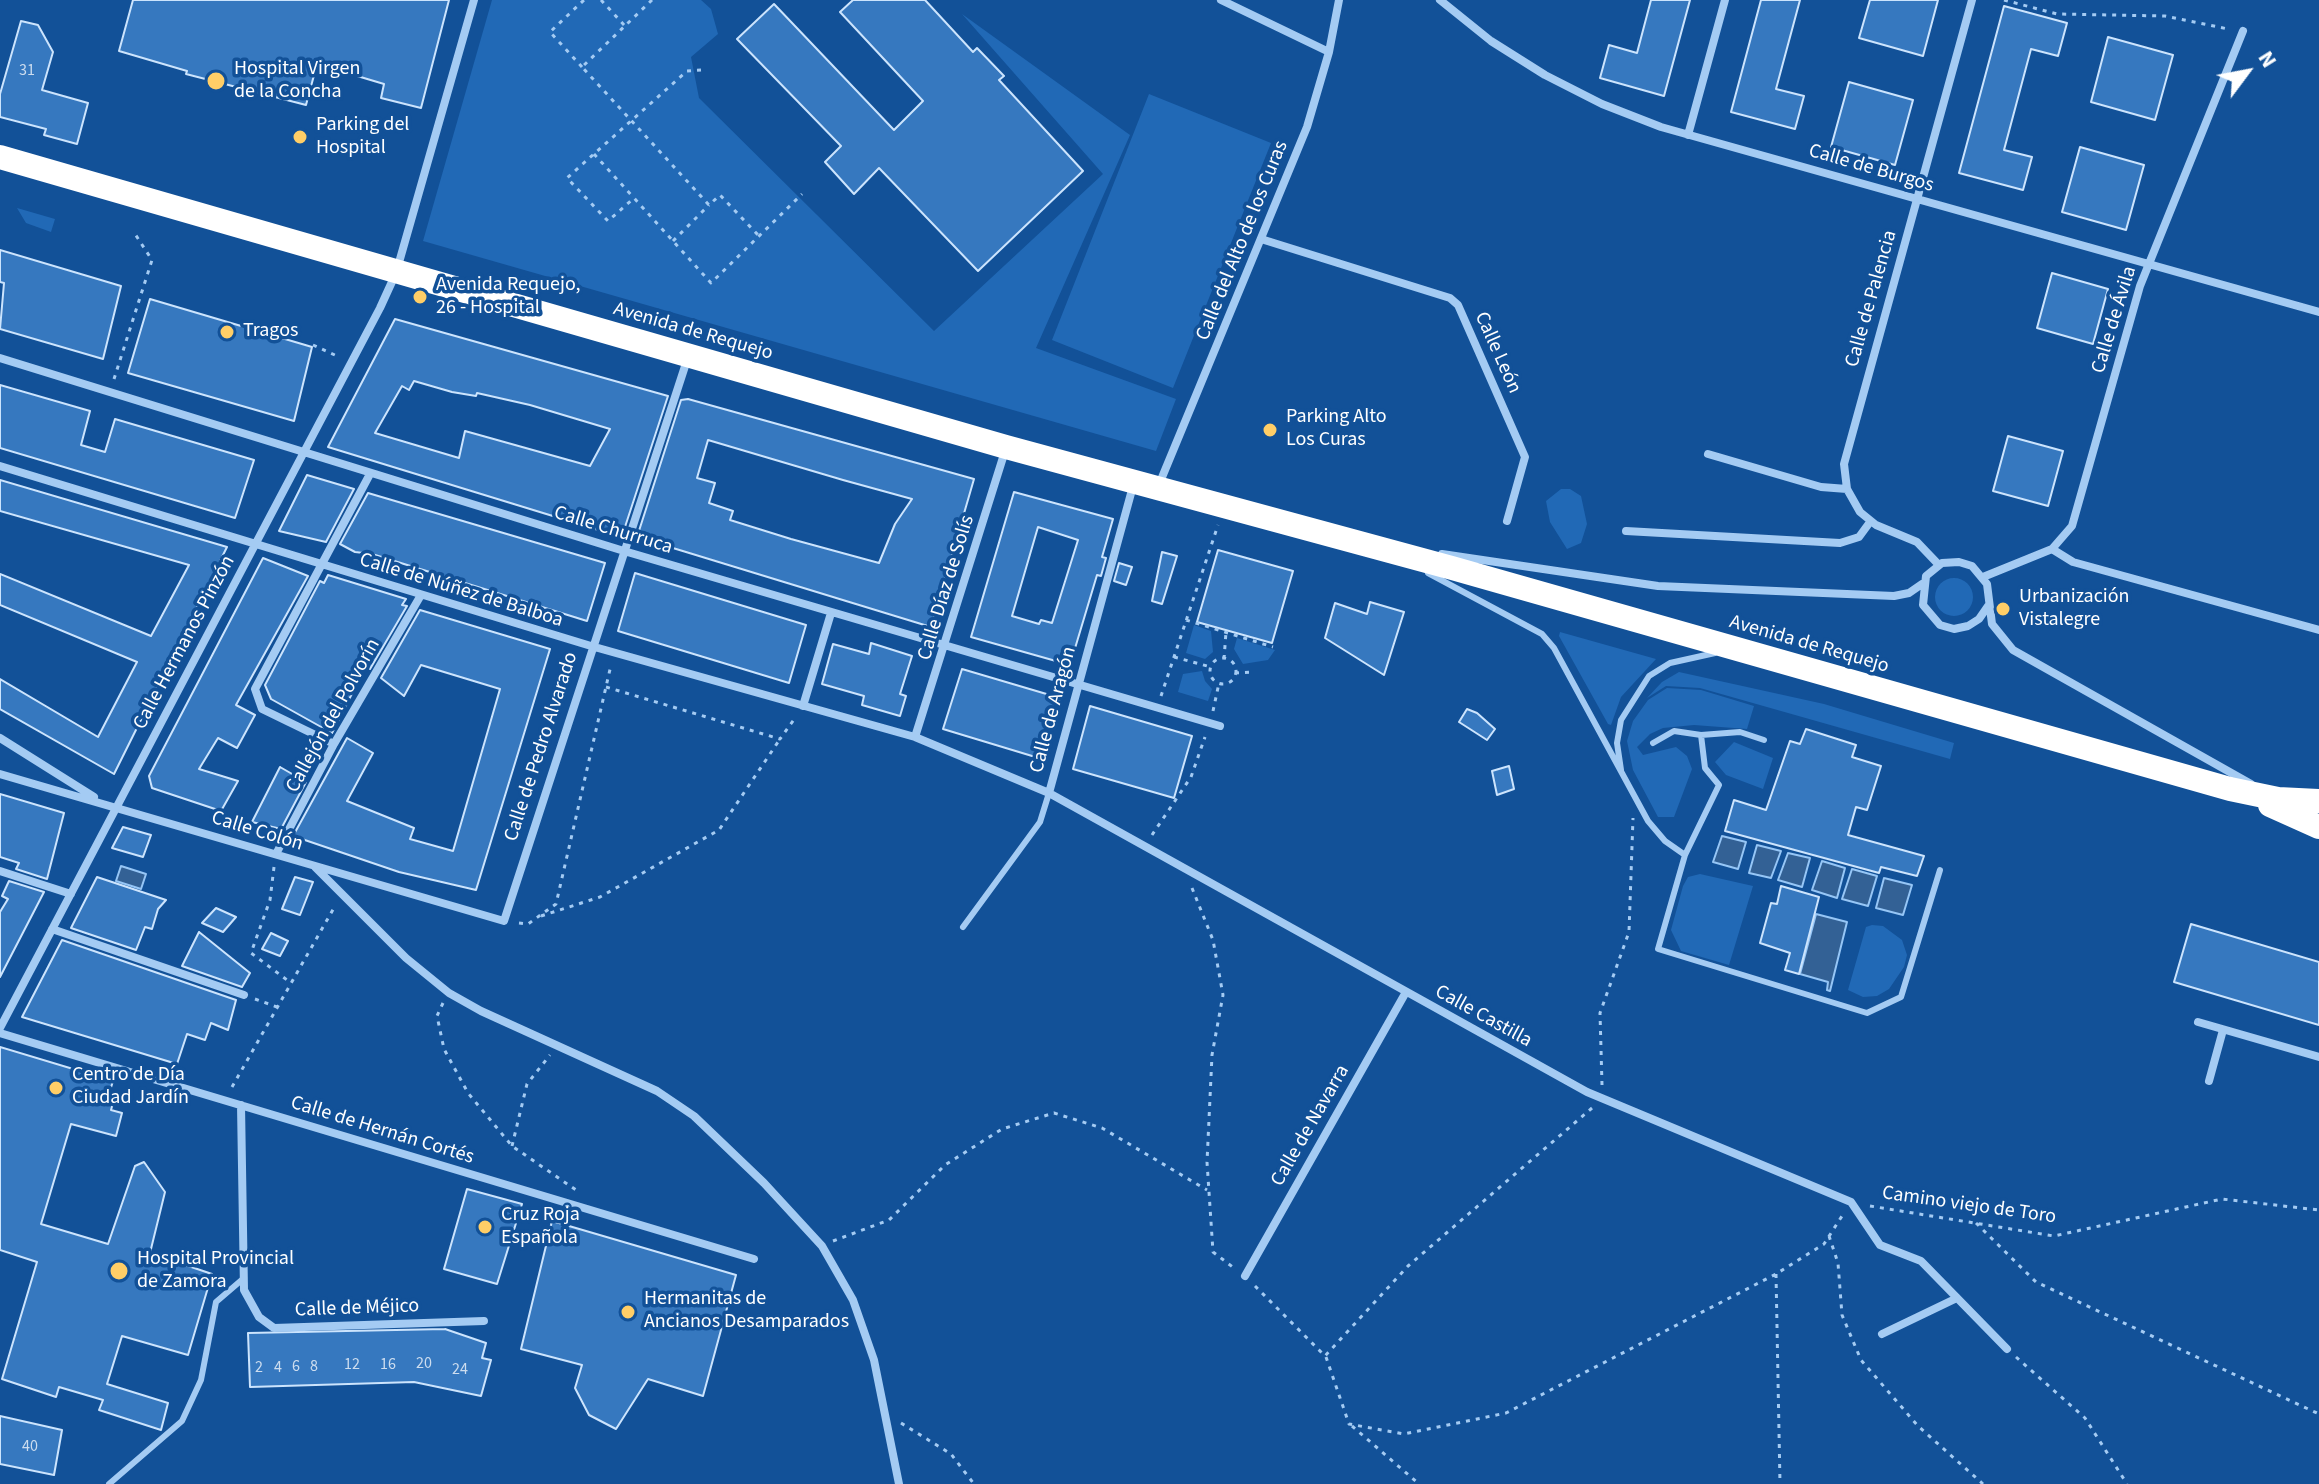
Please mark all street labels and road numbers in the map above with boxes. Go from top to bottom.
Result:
street label: Calle del Alto de los Curas [1192,138,1294,344]
street label: Calle de Burgos [1806,140,1936,198]
street label: Calle de Palencia [1841,228,1903,370]
street label: Calle de Ávila [2087,264,2143,376]
street label: Avenida de Requejo [611,298,775,366]
street label: Calle León [1468,308,1526,398]
street label: Calle Churruca [551,502,675,560]
street label: Calle Díaz de Solís [914,513,980,663]
street label: Calle de Núñez de Balboa [356,549,566,633]
street label: Calle Hermanos Pinzón [129,552,241,734]
street label: Avenida de Requejo [1727,611,1891,679]
street label: Callejón del Polvorín [282,635,386,797]
street label: Calle de Aragón [1026,644,1082,776]
street label: Calle de Pedro Alvarado [500,649,584,845]
street label: Calle Colón [208,807,306,857]
street label: Calle Castilla [1430,981,1536,1053]
street label: Calle de Navarra [1267,1061,1355,1191]
street label: Calle de Hernán Cortés [287,1092,477,1170]
street label: Camino viejo de Toro [1880,1182,2058,1230]
street label: Calle de Méjico [294,1295,420,1323]

